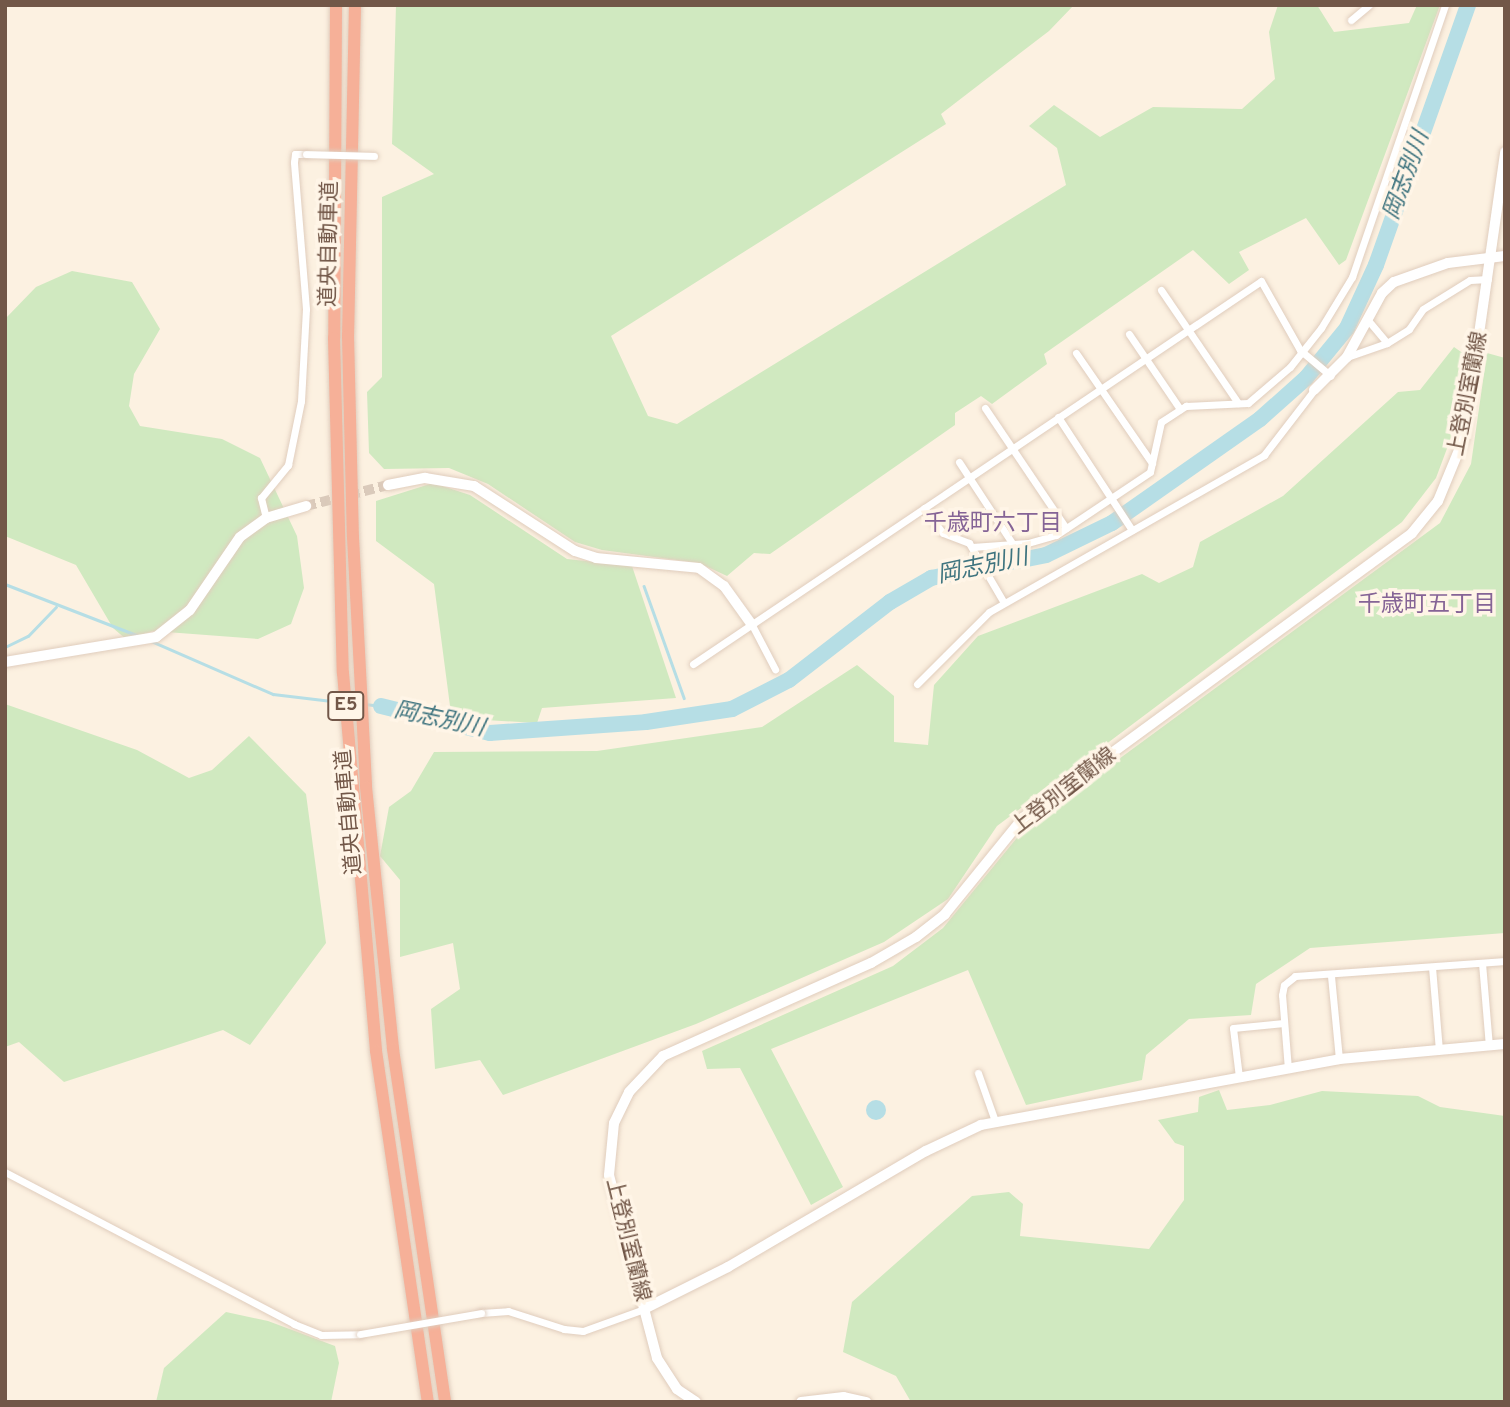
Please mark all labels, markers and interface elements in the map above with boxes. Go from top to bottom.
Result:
water label: 岡志別川 [1379,128,1437,224]
street label: 道央自動車道 [316,181,344,307]
street label: 上登別室蘭線 [1445,330,1493,458]
district label: 千歳町六丁目 [924,511,1062,539]
water label: 岡志別川 [935,545,1031,591]
district label: 千歳町五丁目 [1358,592,1496,620]
road number: E5 [327,691,365,722]
water label: 岡志別川 [391,698,487,744]
street label: 上登別室蘭線 [1007,743,1121,841]
street label: 道央自動車道 [332,748,368,876]
street label: 上登別室蘭線 [600,1176,654,1304]

